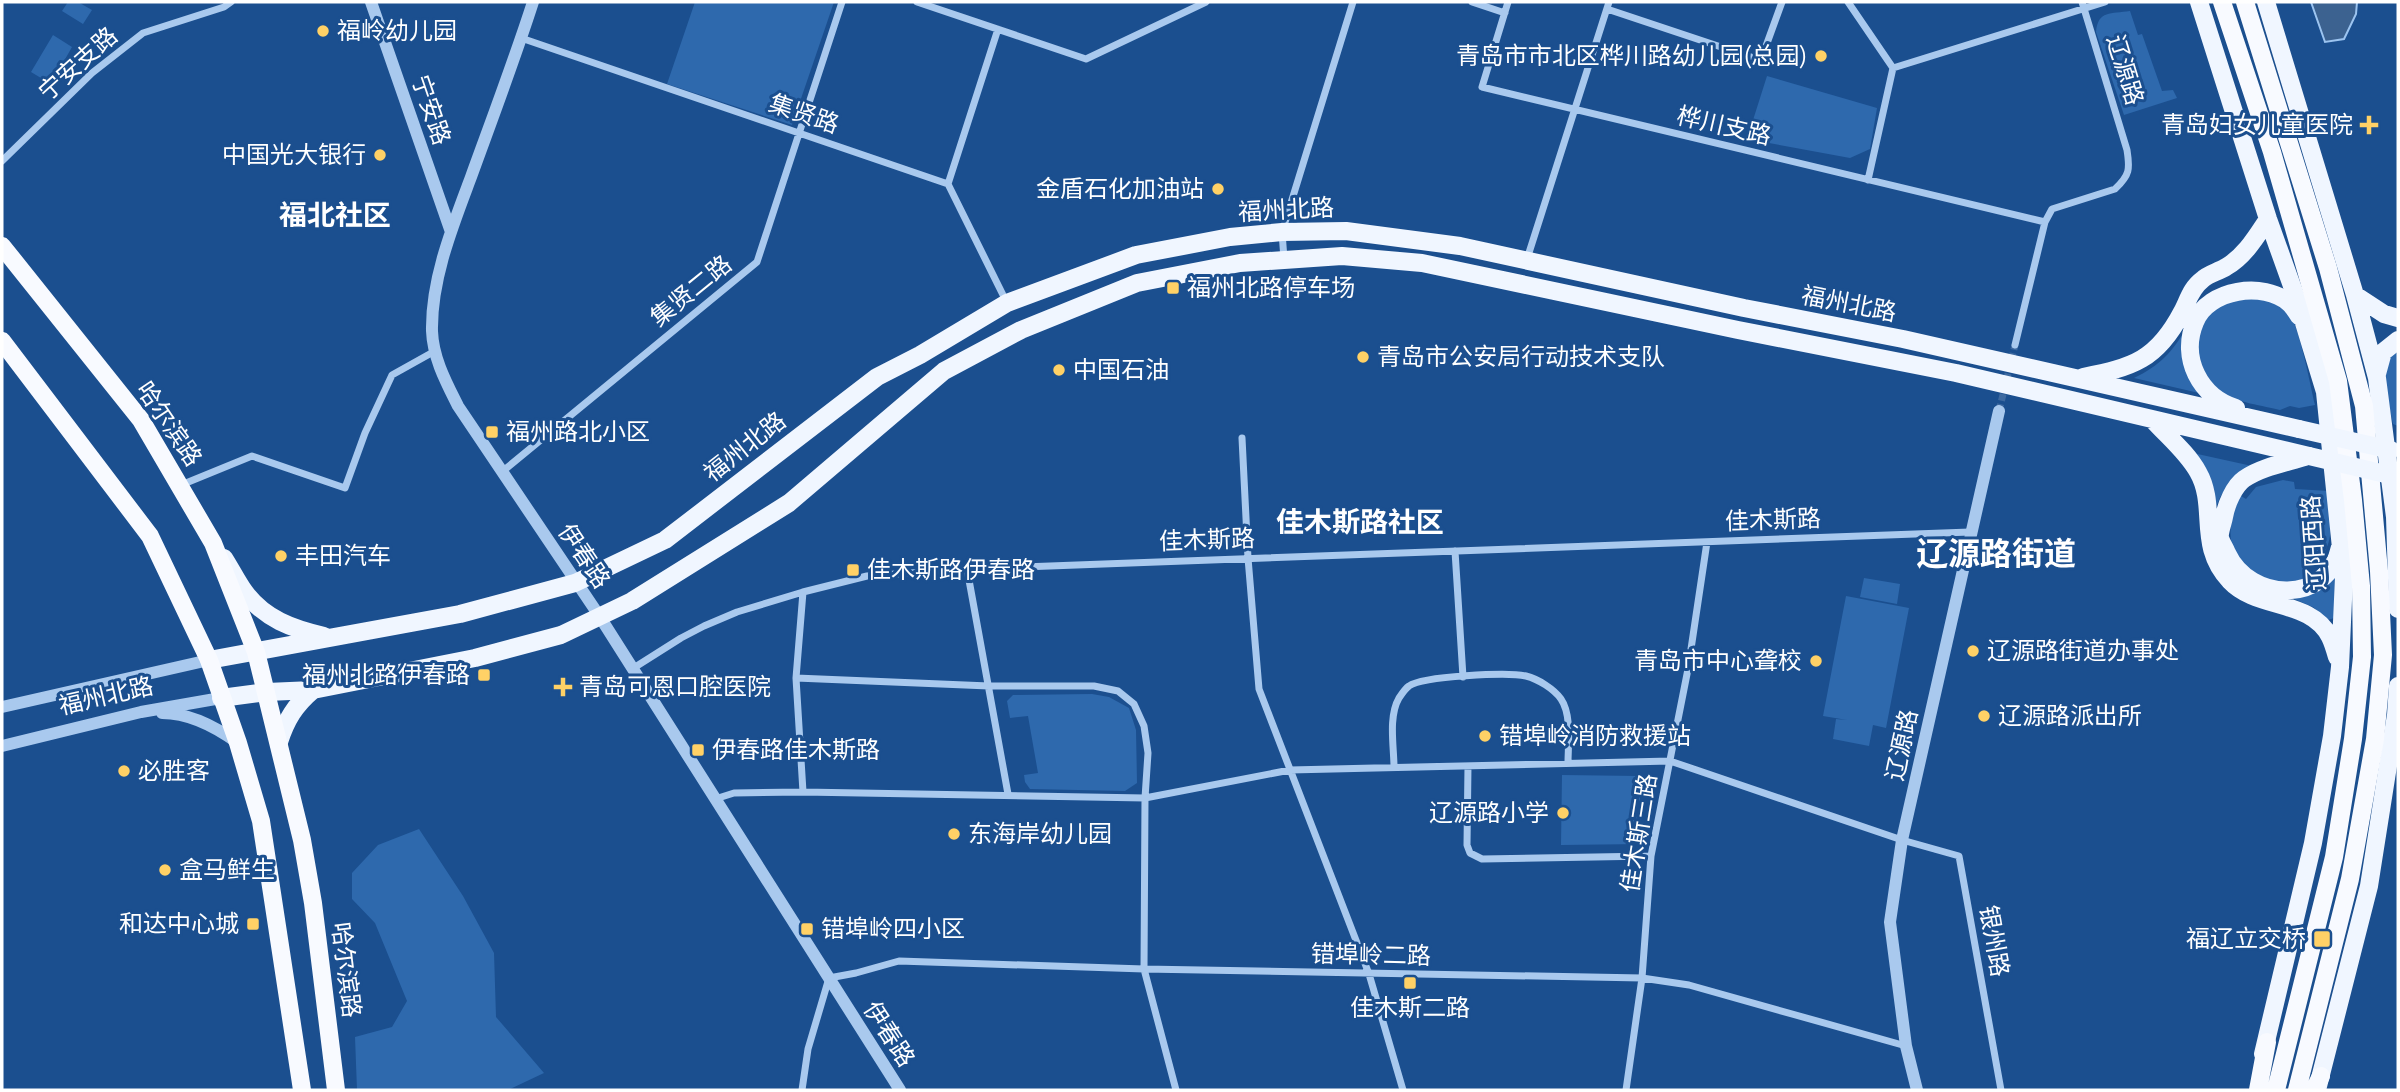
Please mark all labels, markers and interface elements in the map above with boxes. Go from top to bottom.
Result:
place label: 福岭幼儿园 [337,17,457,44]
street label: 宁安支路 [33,21,122,106]
marker: 福岭幼儿园 [315,23,331,39]
street label: 辽源路 [2102,31,2149,108]
place label: 青岛市市北区桦川路幼儿园(总园) [1456,42,1807,69]
marker: 青岛市市北区桦川路幼儿园(总园) [1813,48,1829,64]
street label: 宁安路 [407,71,456,148]
street label: 集贤路 [766,89,843,138]
street label: 桦川支路 [1674,102,1774,149]
place label: 青岛妇女儿童医院 [2161,111,2353,138]
marker: 青岛妇女儿童医院 [2359,115,2379,135]
place label: 中国光大银行 [222,141,366,168]
marker: 中国光大银行 [372,147,388,163]
place label: 金盾石化加油站 [1036,175,1204,202]
marker: 金盾石化加油站 [1210,181,1226,197]
street label: 福州北路 [1237,194,1335,225]
district label: 福北社区 [279,199,391,230]
street label: 集贤二路 [645,250,736,331]
place label: 福州北路停车场 [1187,274,1355,301]
marker: 福州北路停车场 [1165,280,1181,296]
street label: 福州北路 [1799,281,1899,326]
place label: 青岛市公安局行动技术支队 [1377,343,1665,370]
marker: 青岛市公安局行动技术支队 [1355,349,1371,365]
place label: 中国石油 [1073,356,1169,383]
marker: 中国石油 [1051,362,1067,378]
street label: 哈尔滨路 [131,376,207,471]
street label: 福州北路 [699,406,791,487]
place label: 福州路北小区 [506,418,650,445]
marker: 福州路北小区 [484,424,500,440]
street label: 辽阳西路 [2297,494,2330,592]
street label: 佳木斯路 [1725,504,1821,535]
district label: 佳木斯路社区 [1276,506,1444,537]
street label: 伊春路 [553,518,616,593]
street label: 佳木斯路 [1159,524,1255,555]
district label: 辽源路街道 [1916,535,2076,571]
place label: 丰田汽车 [295,542,391,569]
marker: 丰田汽车 [273,548,289,564]
place label: 佳木斯路伊春路 [867,556,1035,583]
marker: 佳木斯路伊春路 [845,562,861,578]
place label: 辽源路街道办事处 [1987,637,2179,664]
marker: 辽源路街道办事处 [1965,643,1981,659]
place label: 青岛市中心聋校 [1634,647,1802,674]
marker: 青岛市中心聋校 [1808,653,1824,669]
place label: 福州北路伊春路 [302,661,470,688]
marker: 福州北路伊春路 [476,667,492,683]
street label: 福州北路 [56,672,156,719]
place label: 青岛可恩口腔医院 [579,673,771,700]
marker: 青岛可恩口腔医院 [553,677,573,697]
place label: 辽源路派出所 [1998,702,2142,729]
street label: 辽源路 [1881,707,1922,783]
marker: 辽源路派出所 [1976,708,1992,724]
place label: 错埠岭消防救援站 [1499,722,1691,749]
marker: 错埠岭消防救援站 [1477,728,1493,744]
place label: 伊春路佳木斯路 [712,736,880,763]
marker: 伊春路佳木斯路 [690,742,706,758]
place label: 必胜客 [138,757,210,784]
marker: 必胜客 [116,763,132,779]
street label: 佳木斯三路 [1616,772,1661,894]
place label: 辽源路小学 [1429,799,1549,826]
marker: 辽源路小学 [1555,805,1571,821]
place label: 东海岸幼儿园 [968,820,1112,847]
marker: 东海岸幼儿园 [946,826,962,842]
place label: 盒马鲜生 [179,856,275,883]
marker: 盒马鲜生 [157,862,173,878]
street label: 银州路 [1975,903,2014,979]
place label: 和达中心城 [119,910,239,937]
place label: 错埠岭四小区 [821,915,965,942]
marker: 和达中心城 [245,916,261,932]
street label: 哈尔滨路 [327,921,366,1019]
marker: 错埠岭四小区 [799,921,815,937]
place label: 福辽立交桥 [2186,925,2306,952]
marker: 福辽立交桥 [2312,929,2332,949]
street label: 错埠岭二路 [1311,940,1431,969]
marker: 佳木斯二路 [1402,975,1418,991]
place label: 佳木斯二路 [1350,994,1470,1021]
street label: 伊春路 [858,996,920,1071]

